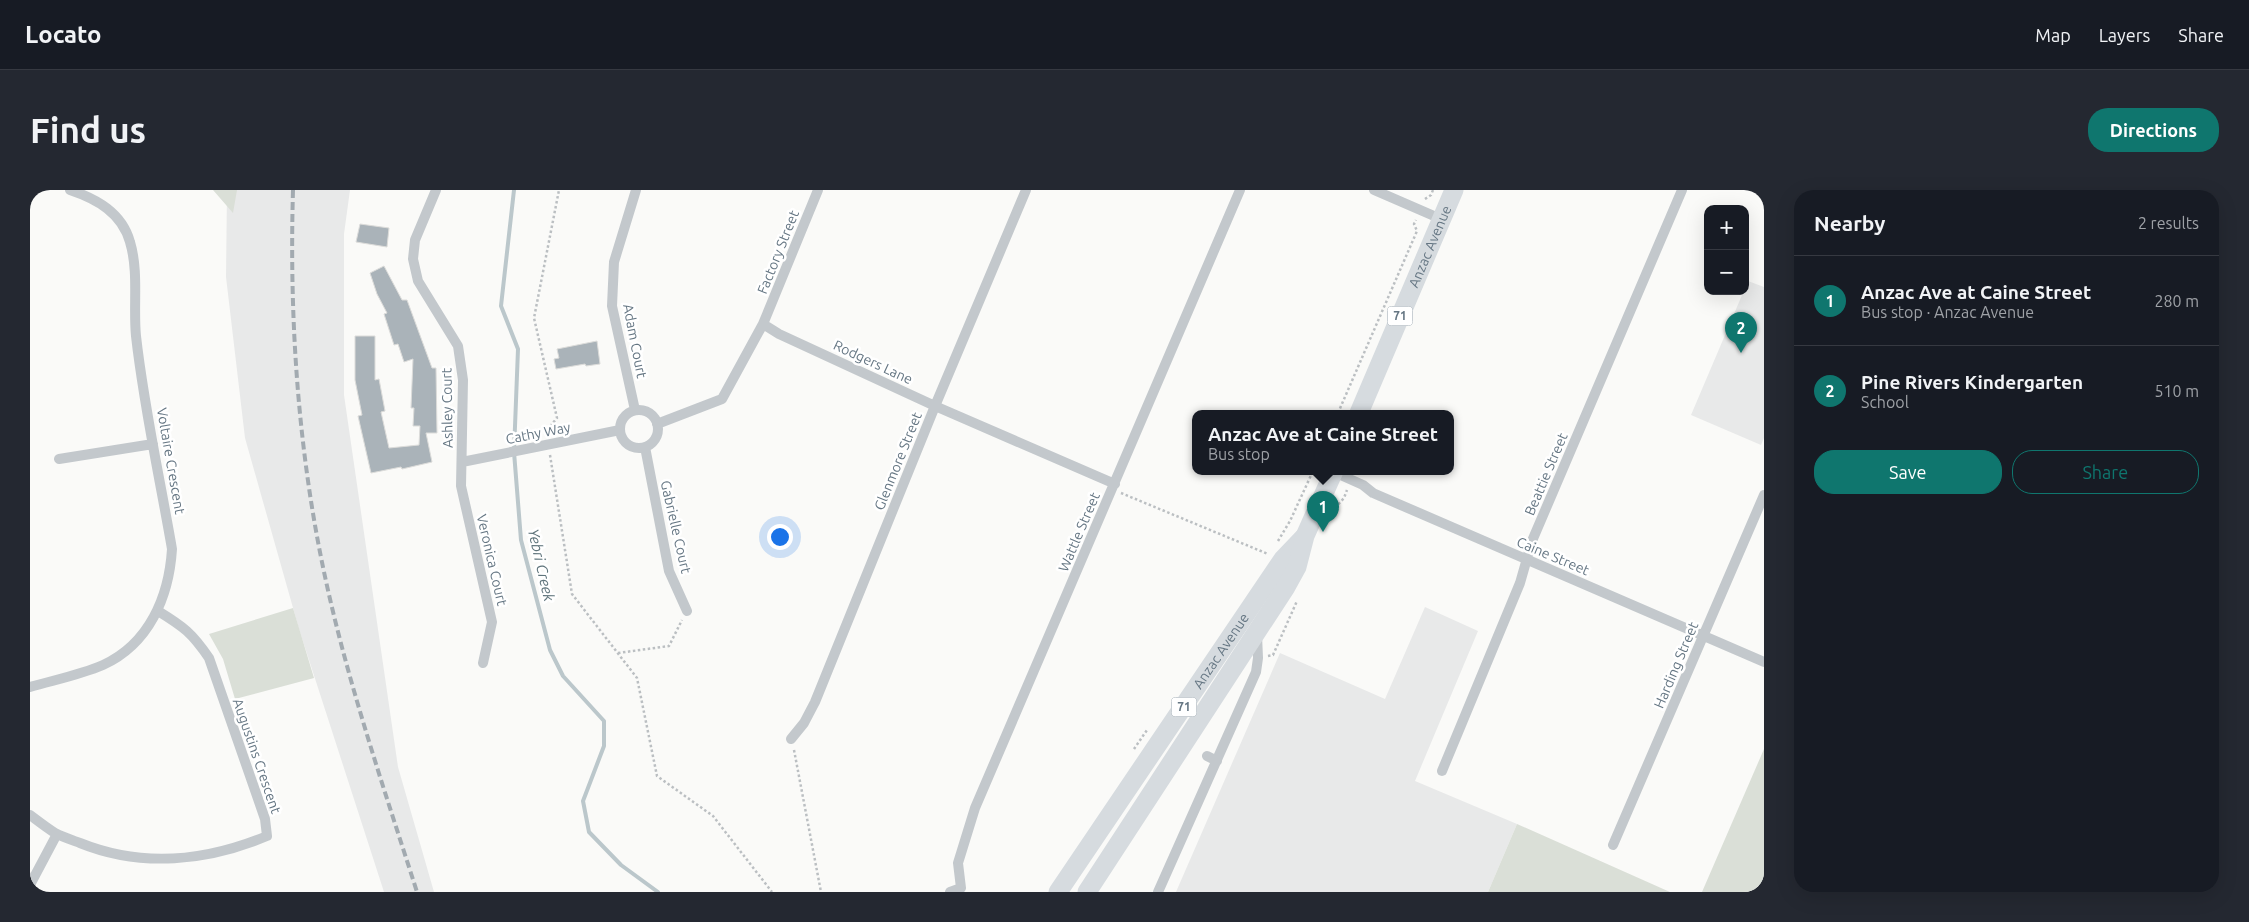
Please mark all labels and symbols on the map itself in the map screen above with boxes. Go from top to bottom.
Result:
street label: Anzac Avenue [1405,203,1454,290]
street label: Factory Street [754,207,802,296]
street label: Adam Court [620,303,650,380]
road number: 71 [1388,306,1412,326]
pin: 2 [1725,312,1757,353]
street label: Rodgers Lane [831,337,915,387]
street label: Ashley Court [438,367,456,448]
street label: Voltaire Crescent [154,406,188,516]
street label: Glenmore Street [871,409,925,512]
street label: Cathy Way [504,419,572,447]
street label: Beattie Street [1521,430,1571,518]
street label: Gabrielle Court [658,479,695,576]
street label: Wattle Street [1055,489,1103,574]
pin: 1 [1307,491,1339,532]
street label: Veronica Court [474,513,510,608]
your location [767,524,793,550]
water label: Yebri Creek [525,527,558,603]
street label: Caine Street [1514,534,1592,579]
street label: Anzac Avenue [1190,610,1252,692]
street label: Harding Street [1651,619,1702,711]
street label: Augustins Crescent [230,696,284,816]
road number: 71 [1172,698,1196,716]

